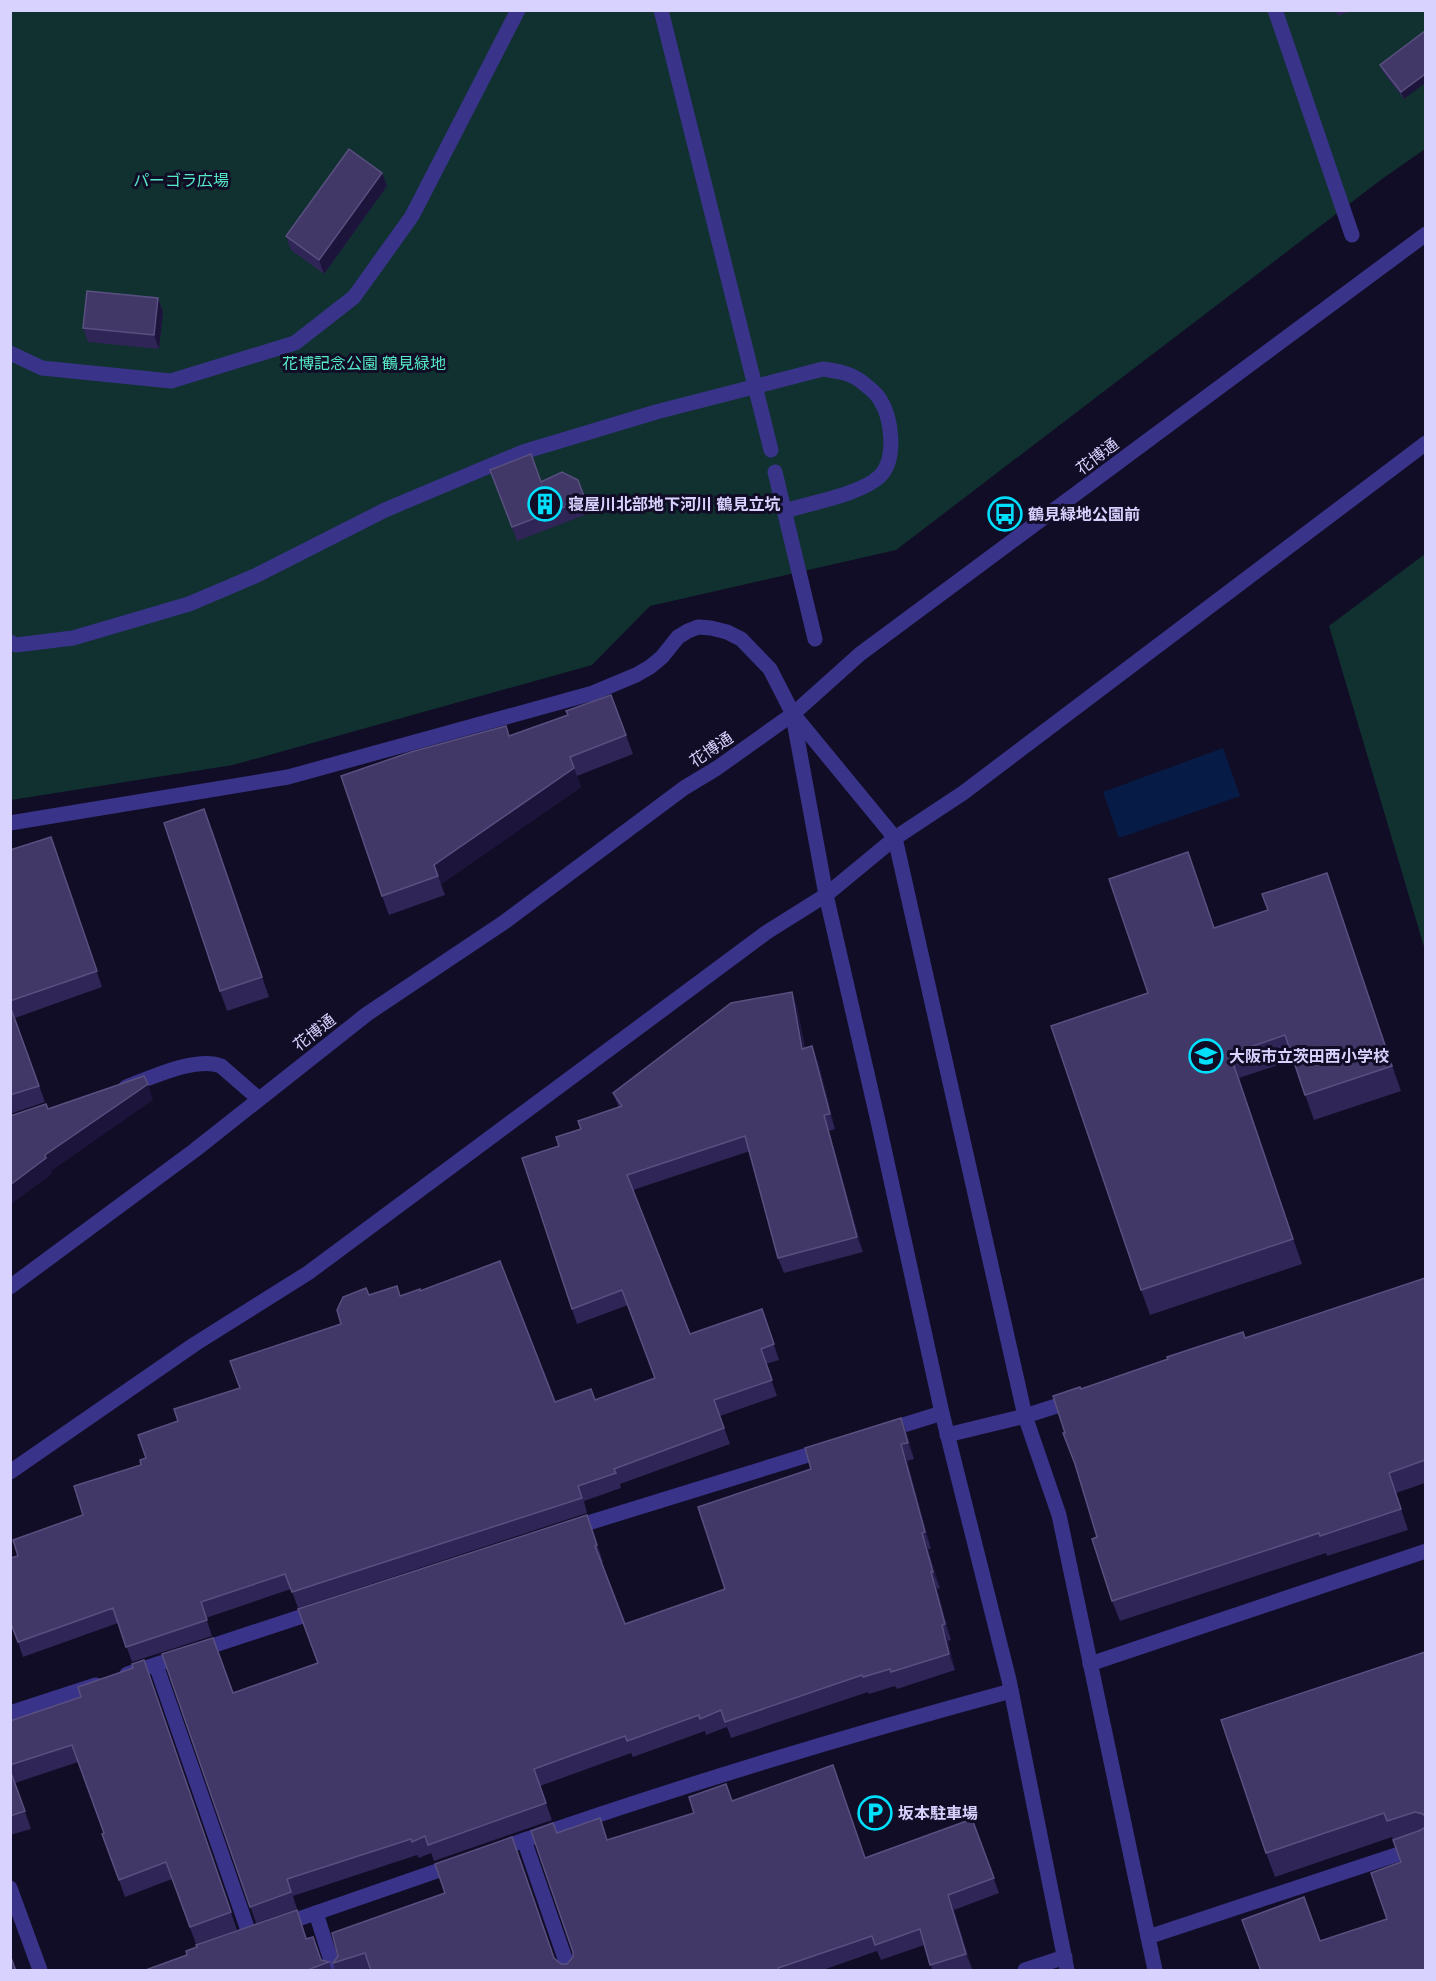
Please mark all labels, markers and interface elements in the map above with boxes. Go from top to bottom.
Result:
park label: パーゴラ広場 [133,170,229,190]
park label: 花博記念公園 鶴見緑地 [282,353,446,373]
street label: 花博通 [1072,434,1122,478]
building icon: 寝屋川北部地下河川 鶴見立坑 [527,486,563,522]
place label: 寝屋川北部地下河川 鶴見立坑 [568,494,780,514]
bus stop icon: 鶴見緑地公園前 [987,496,1023,532]
place label: 鶴見緑地公園前 [1028,504,1140,524]
street label: 花博通 [686,727,736,771]
street label: 花博通 [289,1009,339,1055]
school or university icon: 大阪市立茨田西小学校 [1188,1038,1224,1074]
place label: 大阪市立茨田西小学校 [1229,1046,1389,1066]
parking icon: 坂本駐車場 [857,1795,893,1831]
place label: 坂本駐車場 [898,1803,978,1823]

